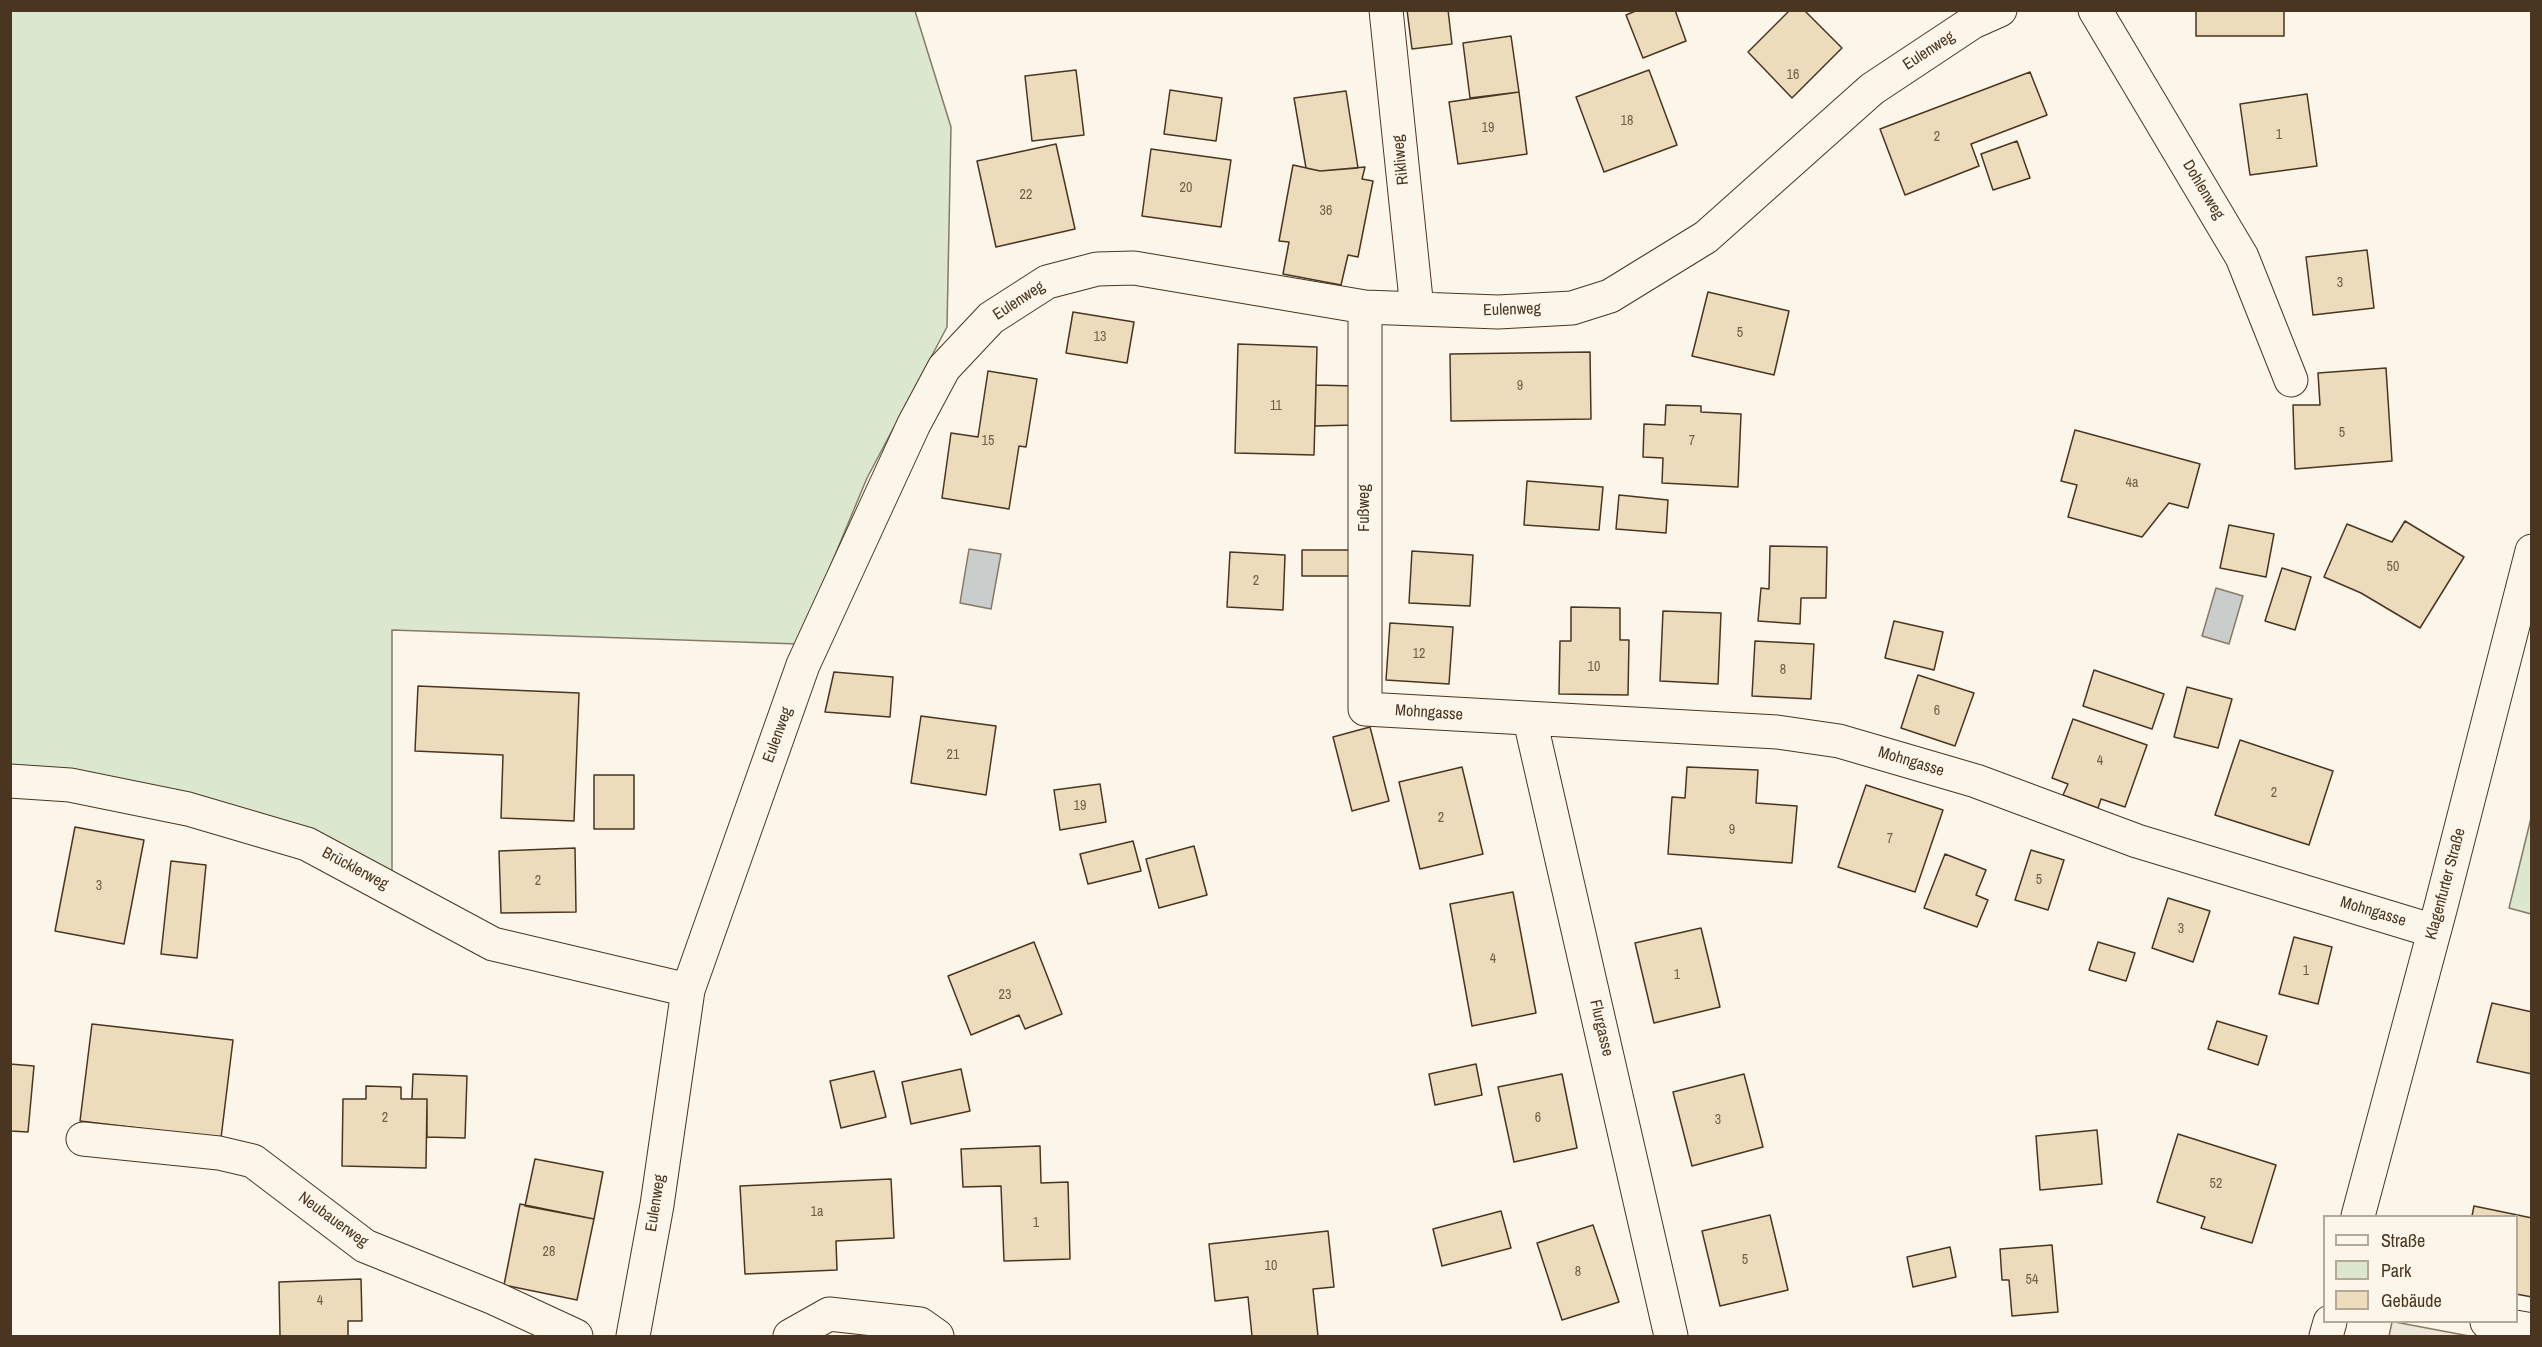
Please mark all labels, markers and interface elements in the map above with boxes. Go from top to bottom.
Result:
street label: Eulenweg [1900,27,1958,75]
house number: 16 [1787,67,1799,83]
house number: 18 [1621,113,1633,129]
house number: 19 [1482,120,1494,136]
house number: 1 [2276,127,2282,143]
house number: 2 [1934,129,1940,145]
street label: Rikliweg [1389,134,1413,186]
street label: Dohlenweg [2178,157,2228,223]
house number: 20 [1180,180,1192,196]
house number: 22 [1020,187,1032,203]
house number: 36 [1320,203,1332,219]
house number: 3 [2337,275,2343,291]
street label: Eulenweg [990,277,1048,325]
street label: Eulenweg [1483,299,1541,321]
house number: 5 [1737,325,1743,341]
house number: 13 [1094,329,1106,345]
house number: 9 [1517,378,1523,394]
house number: 11 [1270,398,1282,414]
house number: 5 [2339,425,2345,441]
house number: 15 [982,433,994,449]
house number: 7 [1689,433,1695,449]
house number: 4a [2126,475,2138,491]
street label: Fußweg [1355,484,1375,532]
house number: 50 [2387,559,2399,575]
house number: 2 [1253,573,1259,589]
house number: 12 [1413,646,1425,662]
house number: 10 [1588,659,1600,675]
house number: 8 [1780,662,1786,678]
street label: Mohngasse [1395,701,1463,725]
house number: 6 [1934,703,1940,719]
street label: Eulenweg [759,705,797,765]
street label: Mohngasse [1876,743,1946,781]
house number: 21 [947,747,959,763]
house number: 4 [2097,753,2103,769]
house number: 2 [2271,785,2277,801]
house number: 19 [1074,798,1086,814]
house number: 2 [1438,810,1444,826]
house number: 9 [1729,822,1735,838]
street label: Klagenfurter Straße [2422,826,2470,942]
house number: 7 [1887,831,1893,847]
street label: Brücklerweg [319,844,391,894]
house number: 5 [2036,872,2042,888]
house number: 2 [535,873,541,889]
house number: 3 [96,878,102,894]
street label: Mohngasse [2338,893,2408,931]
house number: 3 [2178,921,2184,937]
house number: 4 [1490,951,1496,967]
house number: 1 [2303,963,2309,979]
house number: 1 [1674,967,1680,983]
house number: 23 [999,987,1011,1003]
street label: Flurgasse [1585,998,1617,1058]
house number: 2 [382,1110,388,1126]
house number: 6 [1535,1110,1541,1126]
house number: 3 [1715,1112,1721,1128]
street label: Eulenweg [642,1173,670,1233]
house number: 52 [2210,1176,2222,1192]
street label: Neubauerweg [294,1188,372,1252]
house number: 1a [811,1204,823,1220]
house number: 1 [1033,1215,1039,1231]
legend [2323,1215,2518,1323]
text: Straße [2381,1228,2425,1253]
house number: 28 [543,1244,555,1260]
house number: 5 [1742,1252,1748,1268]
house number: 10 [1265,1258,1277,1274]
text: Park [2381,1258,2411,1283]
house number: 8 [1575,1264,1581,1280]
house number: 54 [2026,1272,2038,1288]
text: Gebäude [2381,1288,2442,1313]
house number: 4 [317,1293,323,1309]

